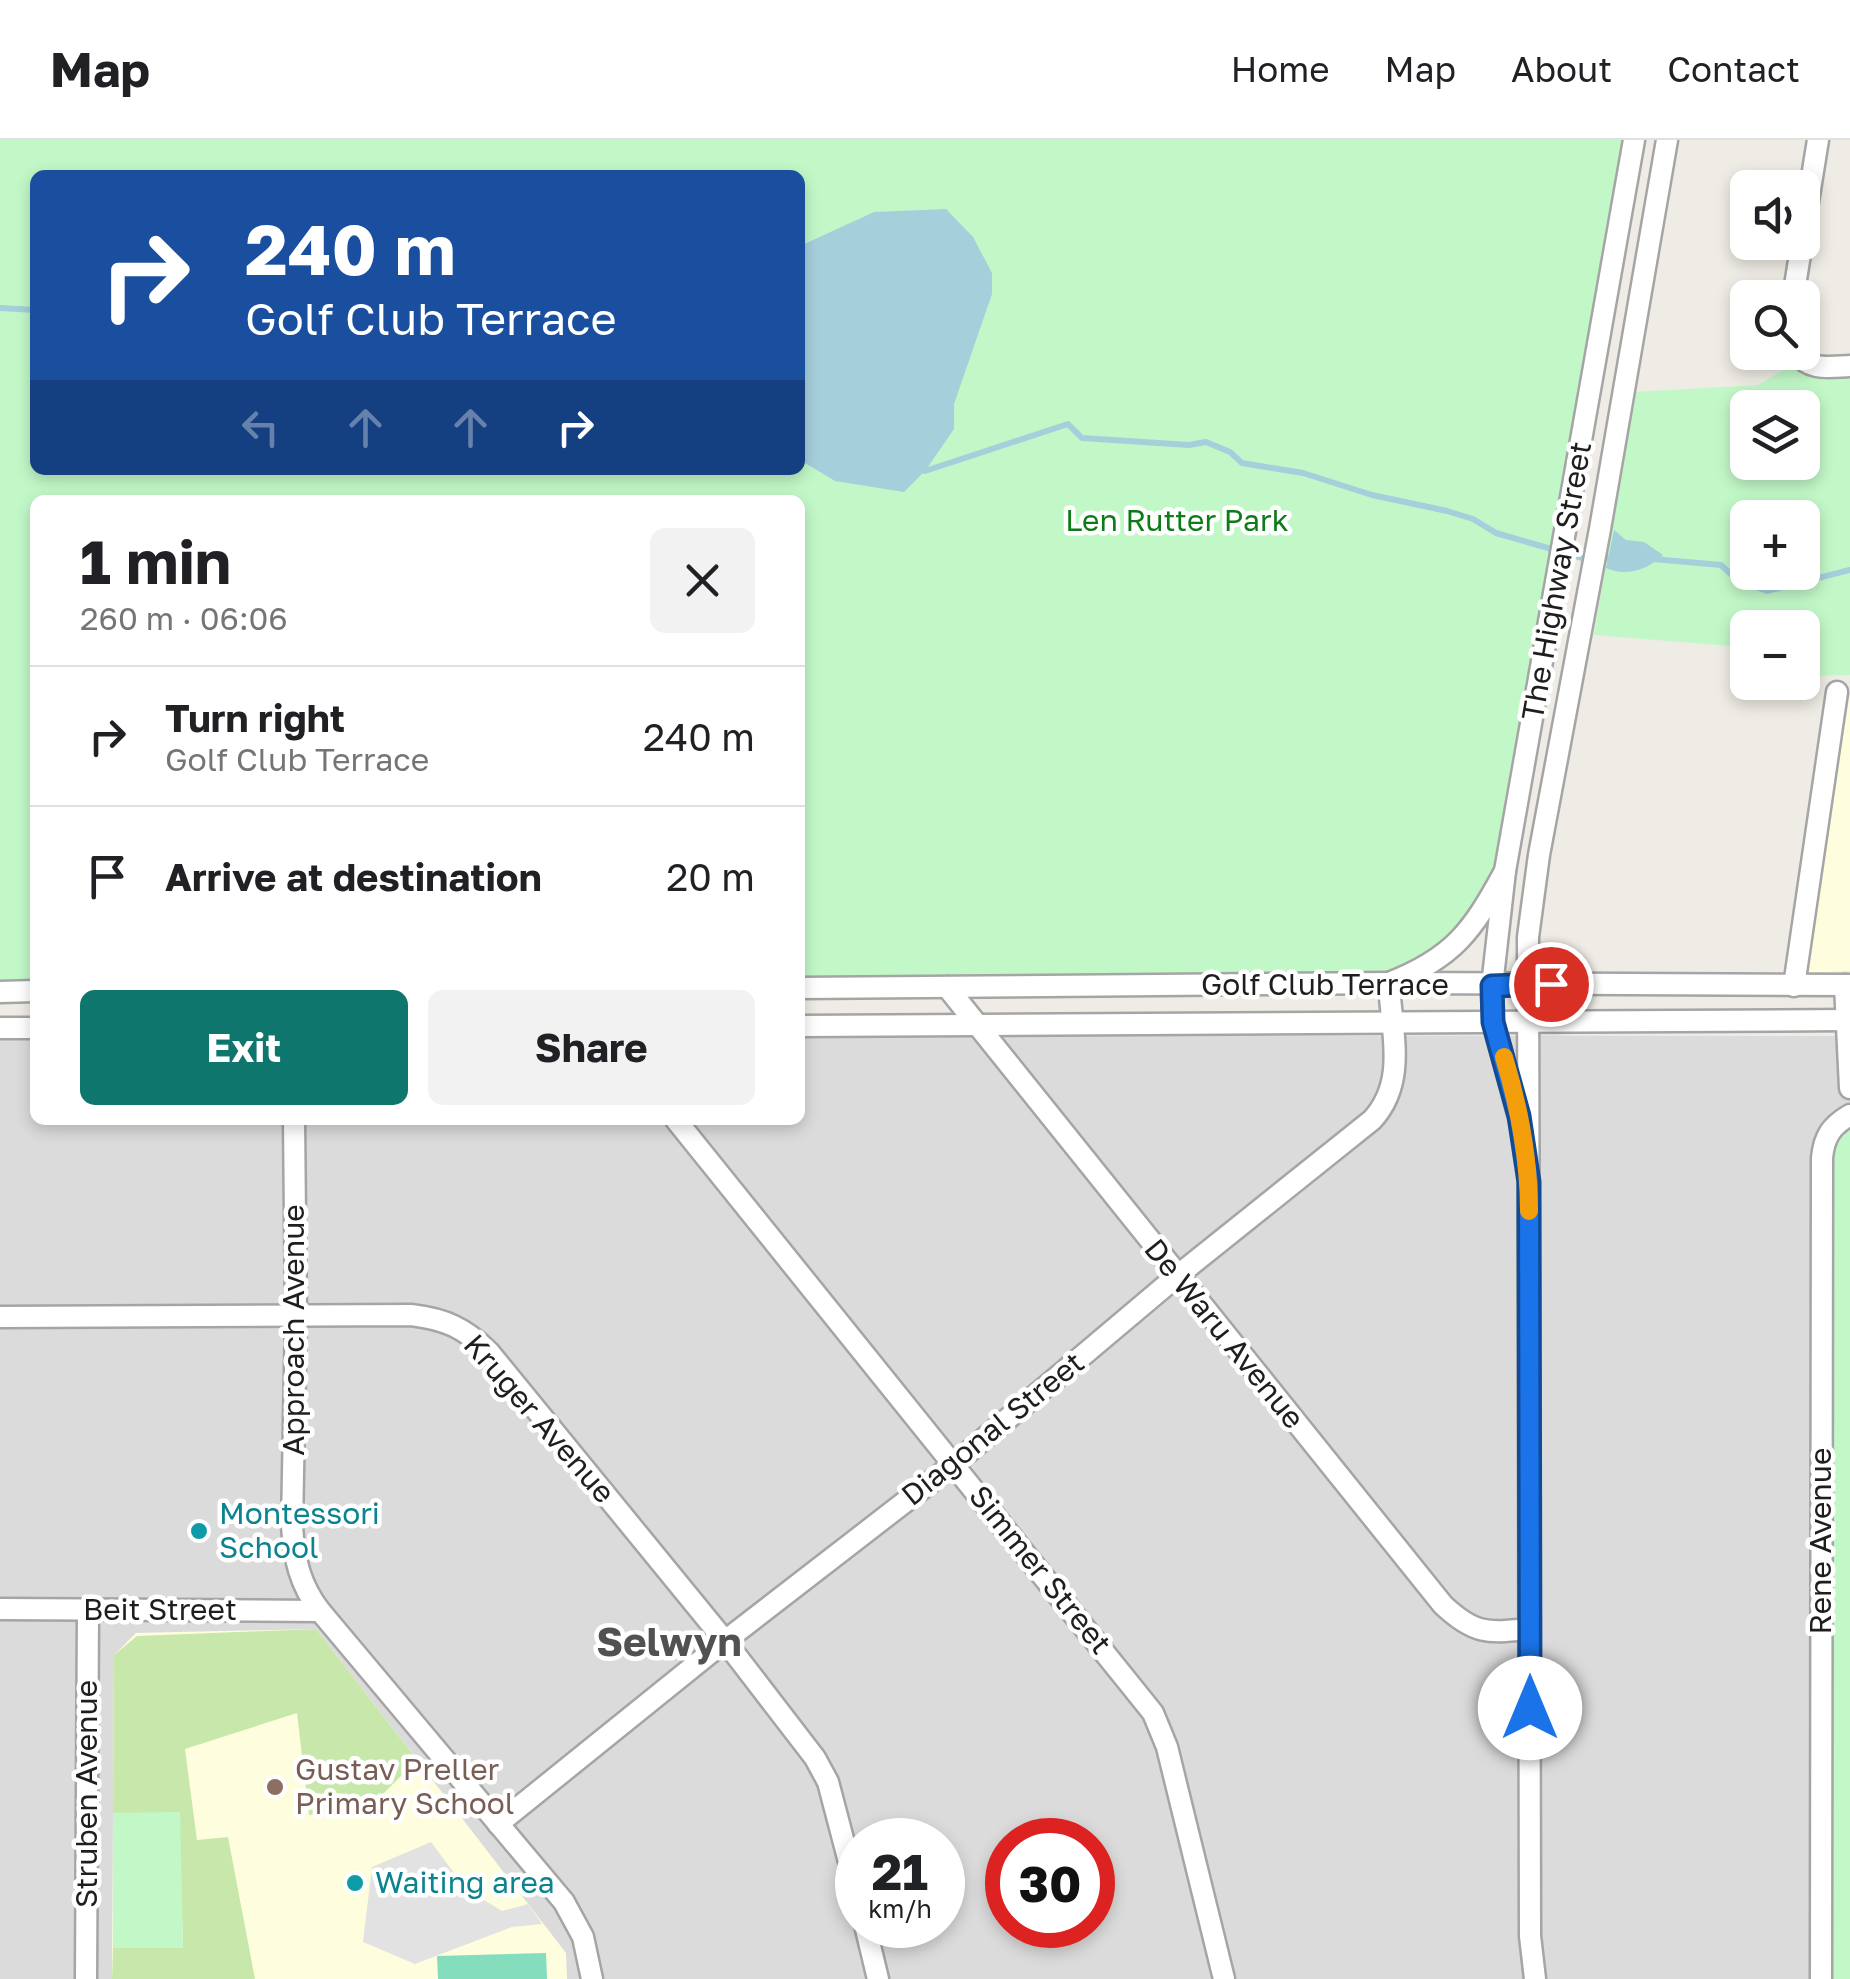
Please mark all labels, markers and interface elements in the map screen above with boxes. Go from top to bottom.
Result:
text: Map [50,40,150,98]
text: Home [1231,48,1330,90]
text: Map [1385,48,1456,90]
text: About [1511,48,1612,90]
text: Contact [1667,48,1800,90]
map controls [1730,170,1820,700]
button: sound [1730,170,1820,260]
text: 240 m [245,206,456,290]
icon: right [80,210,210,340]
button: search [1730,280,1820,370]
text: Golf Club Terrace [245,291,617,345]
button: layers [1730,390,1820,480]
icon: left [233,400,288,455]
icon: ahead [338,400,393,455]
icon: ahead [443,400,498,455]
icon: right [548,400,603,455]
street label: The Highway Street [1514,439,1598,723]
button: + [1730,500,1820,590]
park label: Len Rutter Park [1065,502,1289,538]
text: 1 min [80,525,231,597]
button: close [650,528,755,633]
text: 260 m · 06:06 [80,599,288,637]
button: − [1730,610,1820,700]
text: Turn right [165,695,345,740]
icon: right [80,709,135,764]
text: 240 m [643,714,755,759]
text: Golf Club Terrace [165,740,429,778]
icon: arrive [80,849,135,904]
text: Arrive at destination [165,854,542,899]
text: 20 m [666,854,755,899]
pin [1509,942,1594,1027]
icon: arrive [1524,957,1579,1012]
street label: Golf Club Terrace [1201,966,1449,1002]
button: Exit [80,990,408,1105]
button: Share [428,990,755,1105]
street label: Approach Avenue [275,1204,311,1456]
street label: De Waru Avenue [1137,1231,1312,1436]
street label: Kruger Avenue [457,1327,623,1510]
street label: Diagonal Street [894,1344,1091,1513]
street label: Rene Avenue [1802,1448,1838,1634]
street label: Simmer Street [962,1478,1120,1661]
place label: Montessori School [219,1495,380,1565]
marker: Montessori School [188,1520,210,1542]
street label: Beit Street [83,1591,237,1627]
district label: Selwyn [596,1617,742,1665]
position arrow [1478,1656,1582,1760]
street label: Struben Avenue [68,1680,104,1908]
place label: Gustav Preller Primary School [295,1751,514,1821]
marker: Gustav Preller Primary School [264,1776,286,1798]
speed limit sign: 30 [985,1818,1115,1948]
text: 21 [872,1841,928,1901]
place label: Waiting area [375,1864,555,1900]
marker: Waiting area [344,1872,366,1894]
text: km/h [868,1893,932,1924]

